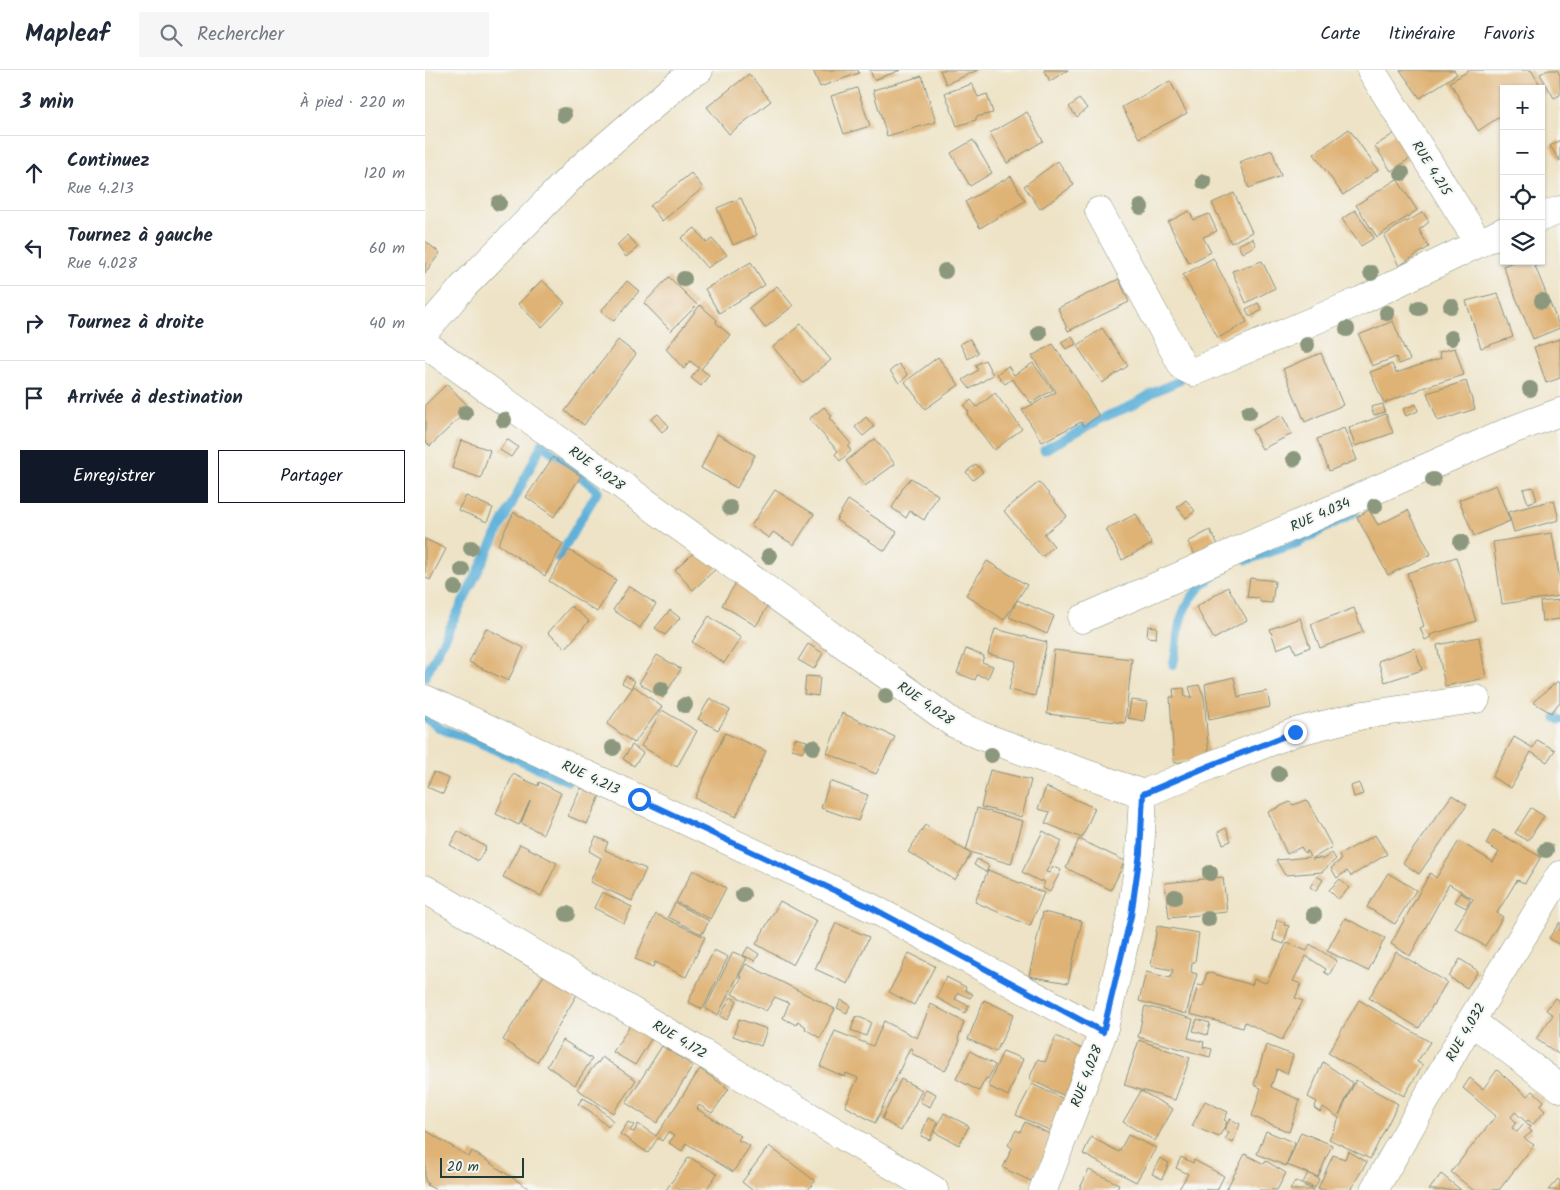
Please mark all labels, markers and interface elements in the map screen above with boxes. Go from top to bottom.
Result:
search box [139,12,489,57]
text: Mapleaf [25,15,109,54]
text: Rechercher [197,20,284,50]
text: Carte [1320,20,1360,49]
text: Itinéraire [1388,20,1455,49]
text: Favoris [1483,20,1535,49]
icon: search [157,21,185,49]
map controls [1500,85,1545,265]
button: + [1500,85,1545,130]
text: 3 min [20,86,74,119]
text: À pied · 220 m [300,90,405,115]
button: − [1500,130,1545,175]
street label: RUE 4.215 [1406,137,1458,202]
text: Continuez [67,146,150,176]
icon: ahead [20,159,48,187]
text: 120 m [364,161,405,186]
button: locate [1500,175,1545,220]
text: Rue 4.213 [67,176,134,201]
button: layers [1500,220,1545,265]
text: Tournez à gauche [67,221,213,251]
icon: left [20,234,48,262]
text: 60 m [369,236,405,261]
text: Rue 4.028 [67,251,137,276]
text: Tournez à droite [67,308,204,338]
icon: right [20,309,48,337]
text: 40 m [369,311,405,336]
text: Arrivée à destination [67,383,243,413]
icon: arrive [20,384,48,412]
street label: RUE 4.028 [564,441,630,497]
button: Enregistrer [20,450,208,503]
button: Partager [218,450,405,503]
street label: RUE 4.034 [1287,492,1354,538]
street label: RUE 4.028 [893,676,959,732]
route end [1284,721,1307,744]
street label: RUE 4.213 [558,755,623,801]
route start [628,788,651,811]
street label: RUE 4.032 [1440,999,1492,1066]
street label: RUE 4.172 [648,1015,711,1065]
street label: RUE 4.028 [1065,1042,1109,1111]
scale bar [440,1155,524,1178]
text: 20 m [447,1156,479,1178]

